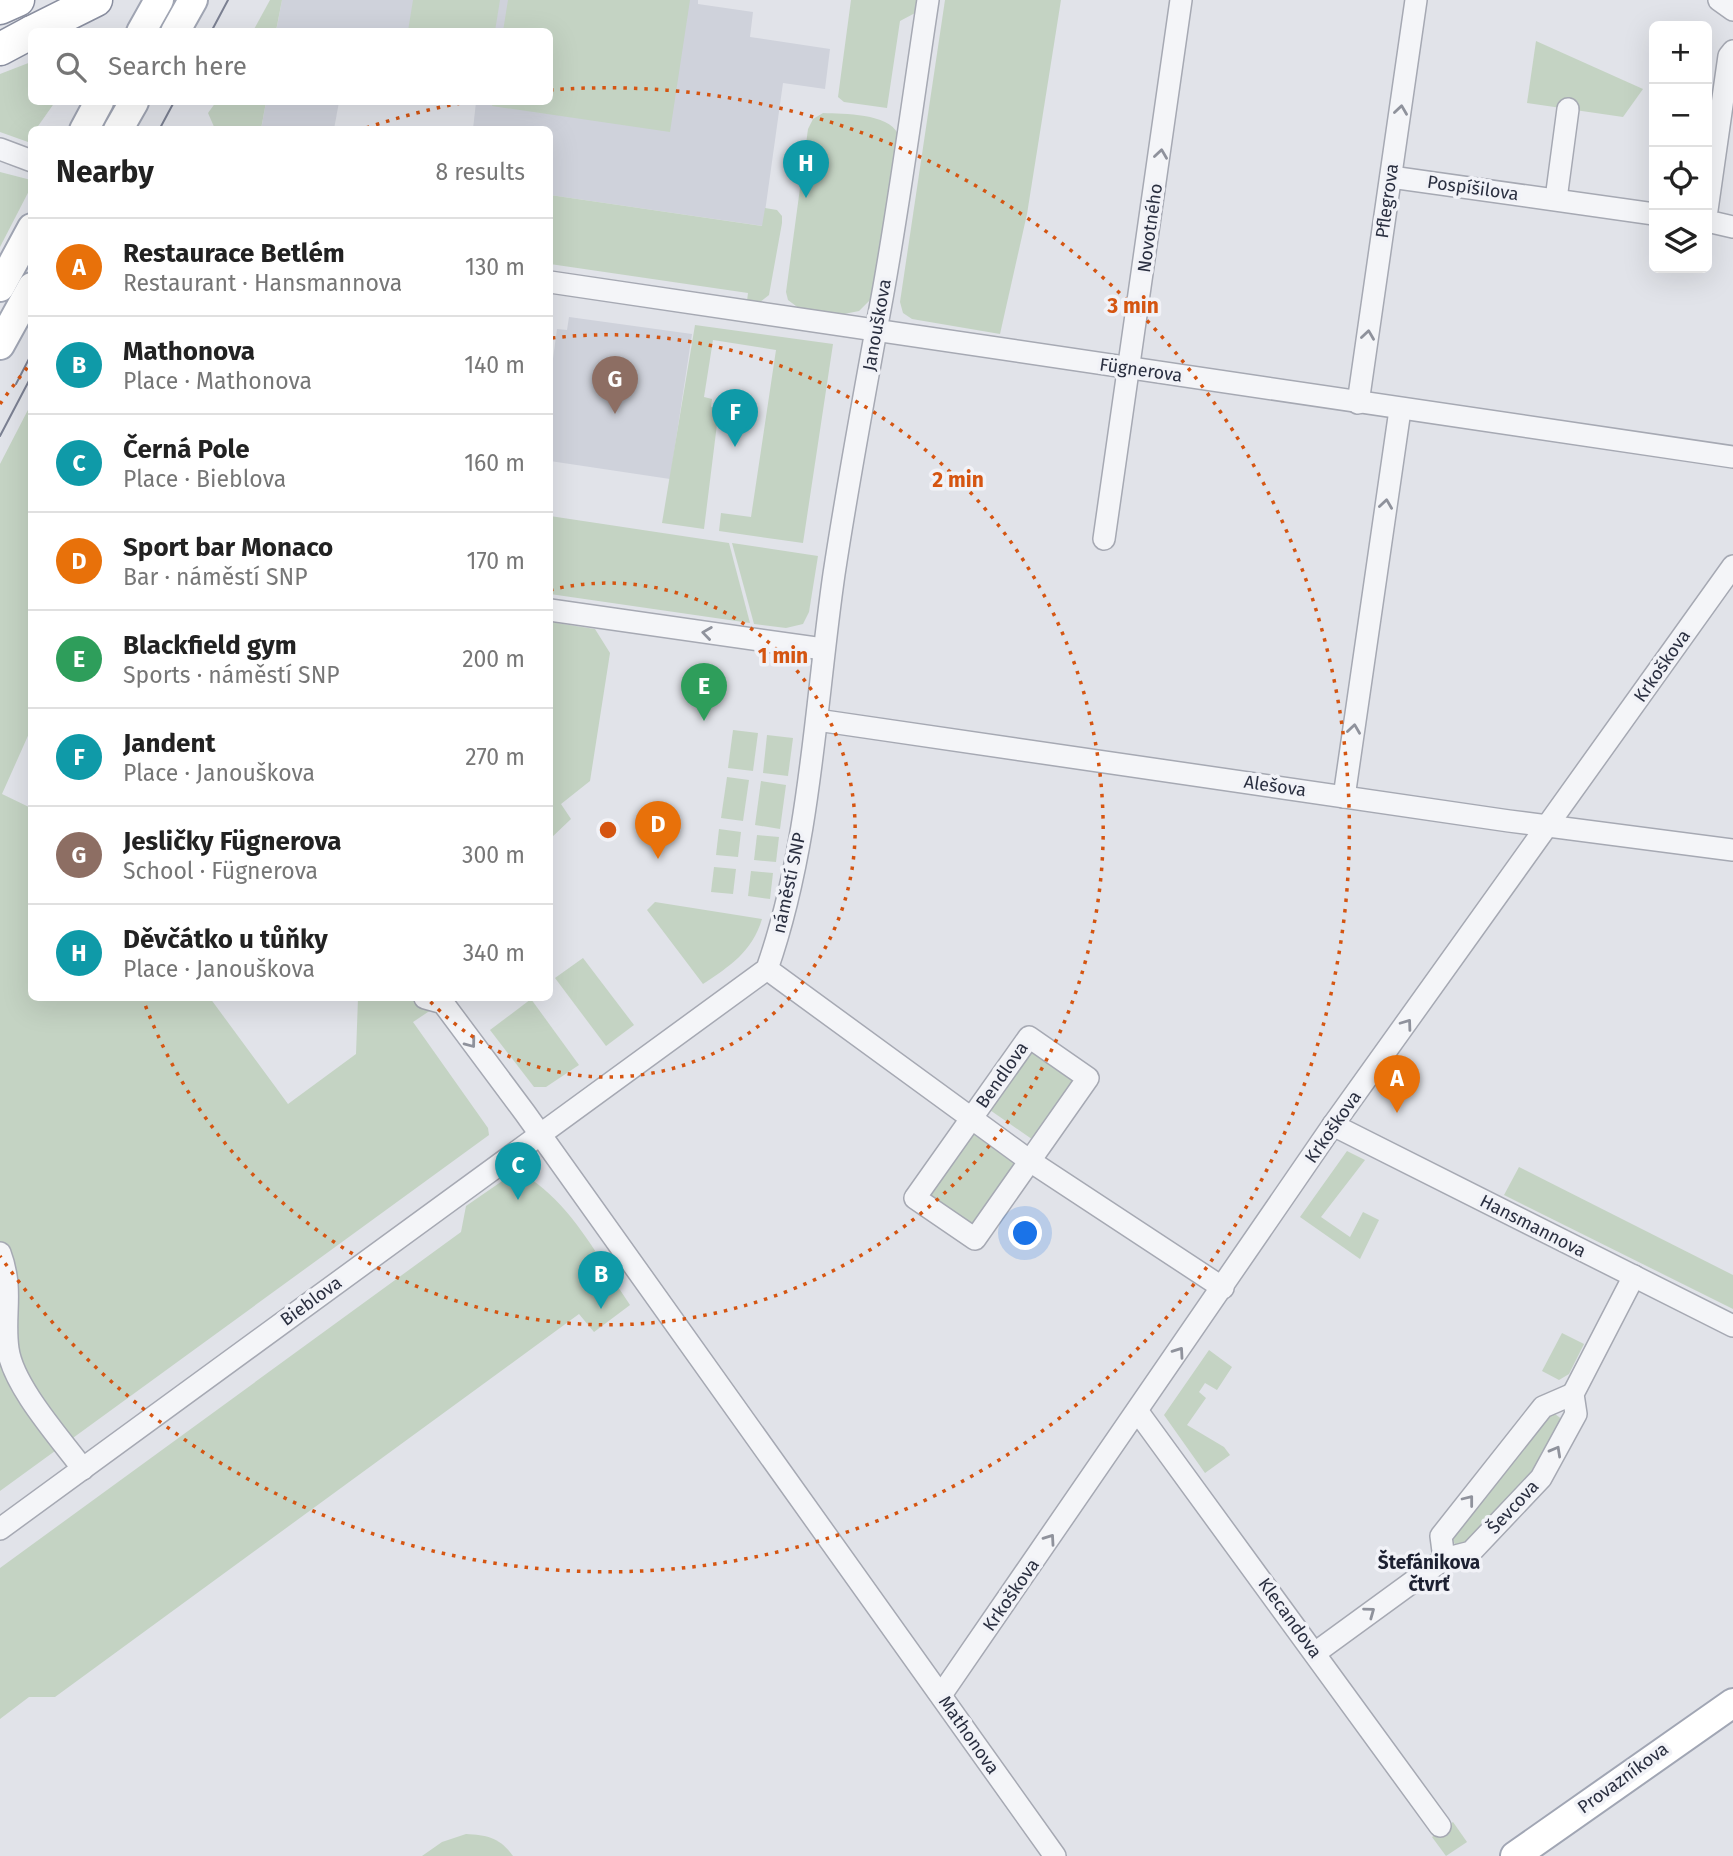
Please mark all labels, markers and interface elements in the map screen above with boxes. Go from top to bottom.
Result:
map controls [1649,21,1712,273]
button: + [1649,21,1712,84]
search box [28,28,553,105]
icon: search [52,48,90,86]
text: Search here [108,51,247,82]
button: − [1649,84,1712,147]
one-way arrow [1393,104,1408,116]
pin: H [783,140,829,198]
button: locate [1649,147,1712,210]
one-way arrow [1153,149,1168,160]
text: Nearby [56,154,154,190]
text: 8 results [436,158,525,186]
street label: Pflegrova [1371,162,1403,240]
street label: Pospíšilova [1426,171,1520,205]
street label: Novotného [1133,182,1167,274]
button: layers [1649,210,1712,273]
text: Restaurace Betlém [123,238,345,269]
text: A [72,253,86,281]
text: 130 m [465,253,525,281]
text: Restaurant · Hansmannova [123,269,402,297]
street label: Janouškova [858,277,896,373]
text: 3 min [1106,293,1159,319]
one-way arrow [1360,329,1375,341]
text: Mathonova [123,336,255,367]
text: B [72,351,86,379]
text: 140 m [464,351,525,379]
street label: Fügnerova [1098,353,1184,387]
pin: G [592,356,638,414]
text: Place · Mathonova [123,367,312,395]
pin: F [712,389,758,447]
text: Černá Pole [123,434,250,465]
text: C [72,449,86,477]
text: 160 m [464,449,525,477]
text: Place · Bieblova [123,465,286,493]
text: 2 min [932,467,984,493]
one-way arrow [1378,498,1393,510]
text: Sport bar Monaco [123,532,333,563]
text: D [72,547,86,575]
text: 170 m [466,547,525,575]
text: Bar · náměstí SNP [123,563,308,591]
one-way arrow [701,626,713,641]
street label: Krkoškova [1629,626,1695,706]
text: Blackfield gym [123,630,297,661]
text: 1 min [758,643,808,669]
text: E [73,645,85,673]
text: 200 m [462,645,525,673]
text: Sports · náměstí SNP [123,661,340,689]
pin: E [681,663,727,721]
one-way arrow [1346,723,1361,735]
text: Jandent [123,728,215,759]
text: F [73,743,85,771]
text: 270 m [465,743,525,771]
text: Place · Janouškova [123,759,315,787]
street label: Alešova [1243,771,1307,801]
pin: D [635,801,681,859]
centre of rings [596,818,620,842]
text: Jesličky Fügnerova [123,826,342,857]
street label: náměstí SNP [768,830,810,936]
text: G [72,841,86,869]
text: 300 m [462,841,525,869]
text: School · Fügnerova [123,857,318,885]
text: Děvčátko u tůňky [123,924,328,955]
text: H [71,939,87,967]
text: 340 m [463,939,525,967]
text: Place · Janouškova [123,955,315,983]
one-way arrow [1398,1019,1411,1032]
one-way arrow [463,1035,475,1048]
street label: Bendlova [971,1038,1033,1112]
pin: A [1374,1055,1420,1113]
street label: Krkoškova [1300,1087,1366,1167]
pin: C [495,1142,541,1200]
street label: Hansmannova [1476,1190,1590,1262]
your location [1008,1216,1042,1250]
pin: B [578,1251,624,1309]
street label: Bieblova [276,1271,346,1331]
one-way arrow [1171,1347,1184,1360]
one-way arrow [1548,1446,1561,1458]
street label: Ševcova [1483,1476,1543,1538]
one-way arrow [1461,1496,1474,1508]
one-way arrow [1042,1534,1054,1547]
district label: Štefánikova čtvrť [1378,1549,1480,1596]
street label: Krkoškova [978,1555,1044,1635]
street label: Klecandova [1253,1574,1327,1662]
one-way arrow [1362,1608,1375,1621]
street label: Mathonova [934,1692,1004,1778]
street label: Provazníkova [1573,1738,1673,1818]

